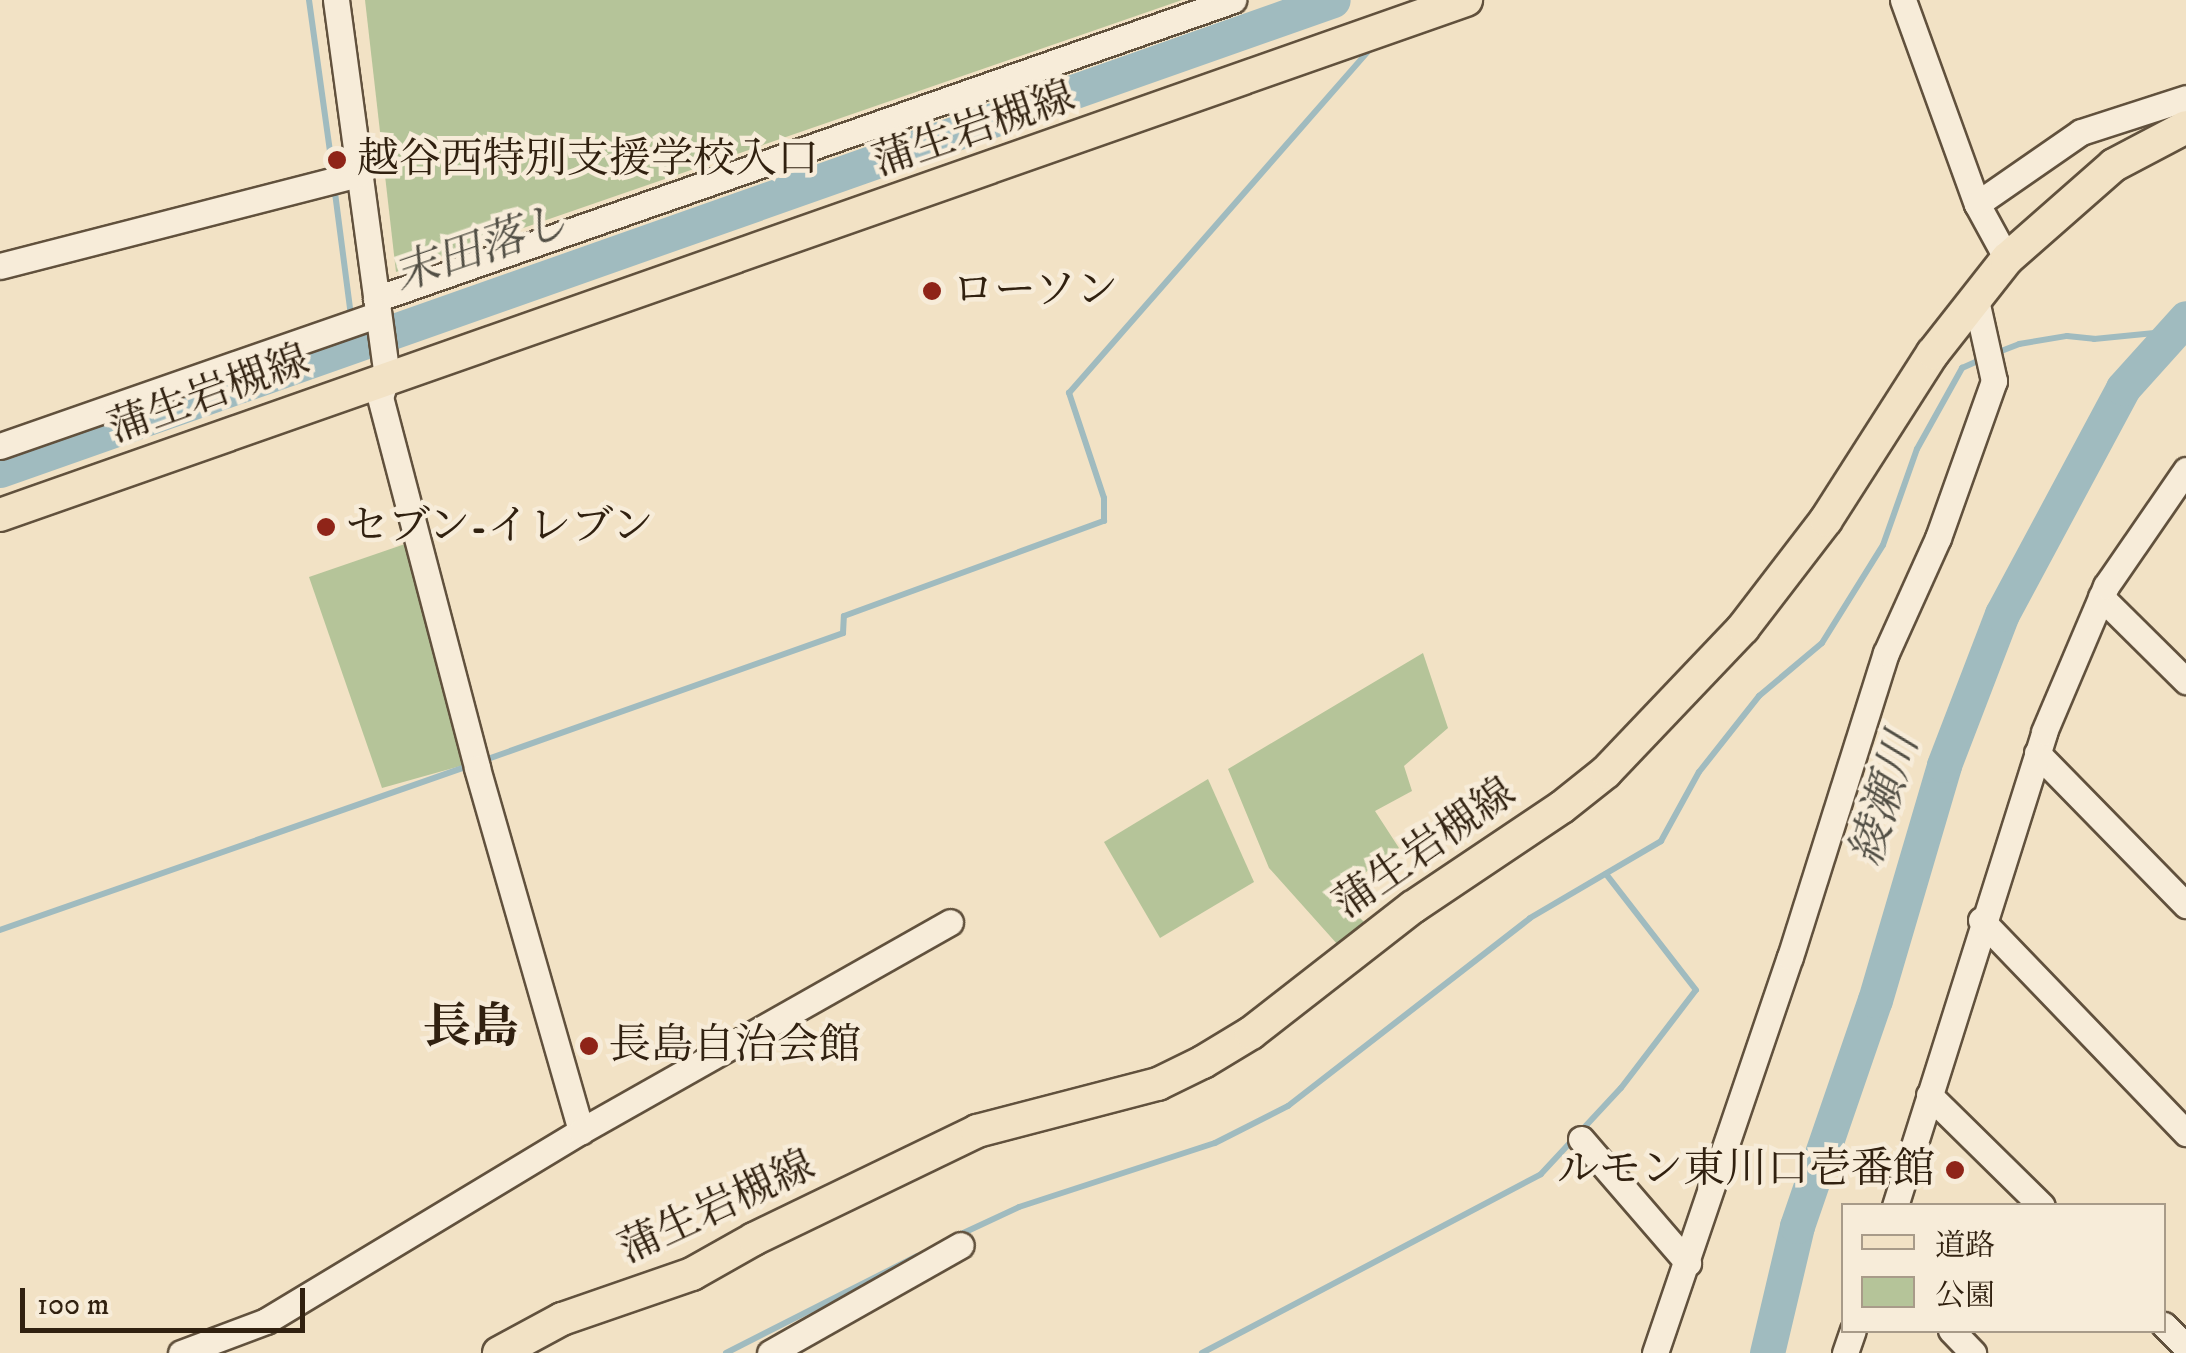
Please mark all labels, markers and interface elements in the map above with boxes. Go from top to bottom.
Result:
street label: 蒲生岩槻線 [867,72,1081,188]
place label: 越谷西特別支援学校入口 [357,135,819,185]
marker: 越谷西特別支援学校入口 [326,149,348,171]
water label: 末田落し [387,195,575,305]
place label: ローソン [952,266,1120,316]
marker: ローソン [921,280,943,302]
street label: 蒲生岩槻線 [102,335,316,455]
place label: セブン-イレブン [346,502,657,552]
marker: セブン-イレブン [315,516,337,538]
water label: 綾瀬川 [1840,728,1932,872]
street label: 蒲生岩槻線 [1325,768,1525,930]
district label: 長島 [423,1000,519,1058]
place label: 長島自治会館 [609,1021,861,1071]
marker: 長島自治会館 [578,1035,600,1057]
street label: 蒲生岩槻線 [611,1141,823,1275]
place label: ルモン東川口壱番館 [1557,1145,1935,1195]
marker: ルモン東川口壱番館 [1944,1159,1966,1181]
legend [1841,1203,2166,1333]
text: 道路 [1935,1228,1995,1265]
scale bar [25,1268,310,1330]
text: 公園 [1935,1278,1995,1315]
text: 100 m [37,1287,109,1324]

